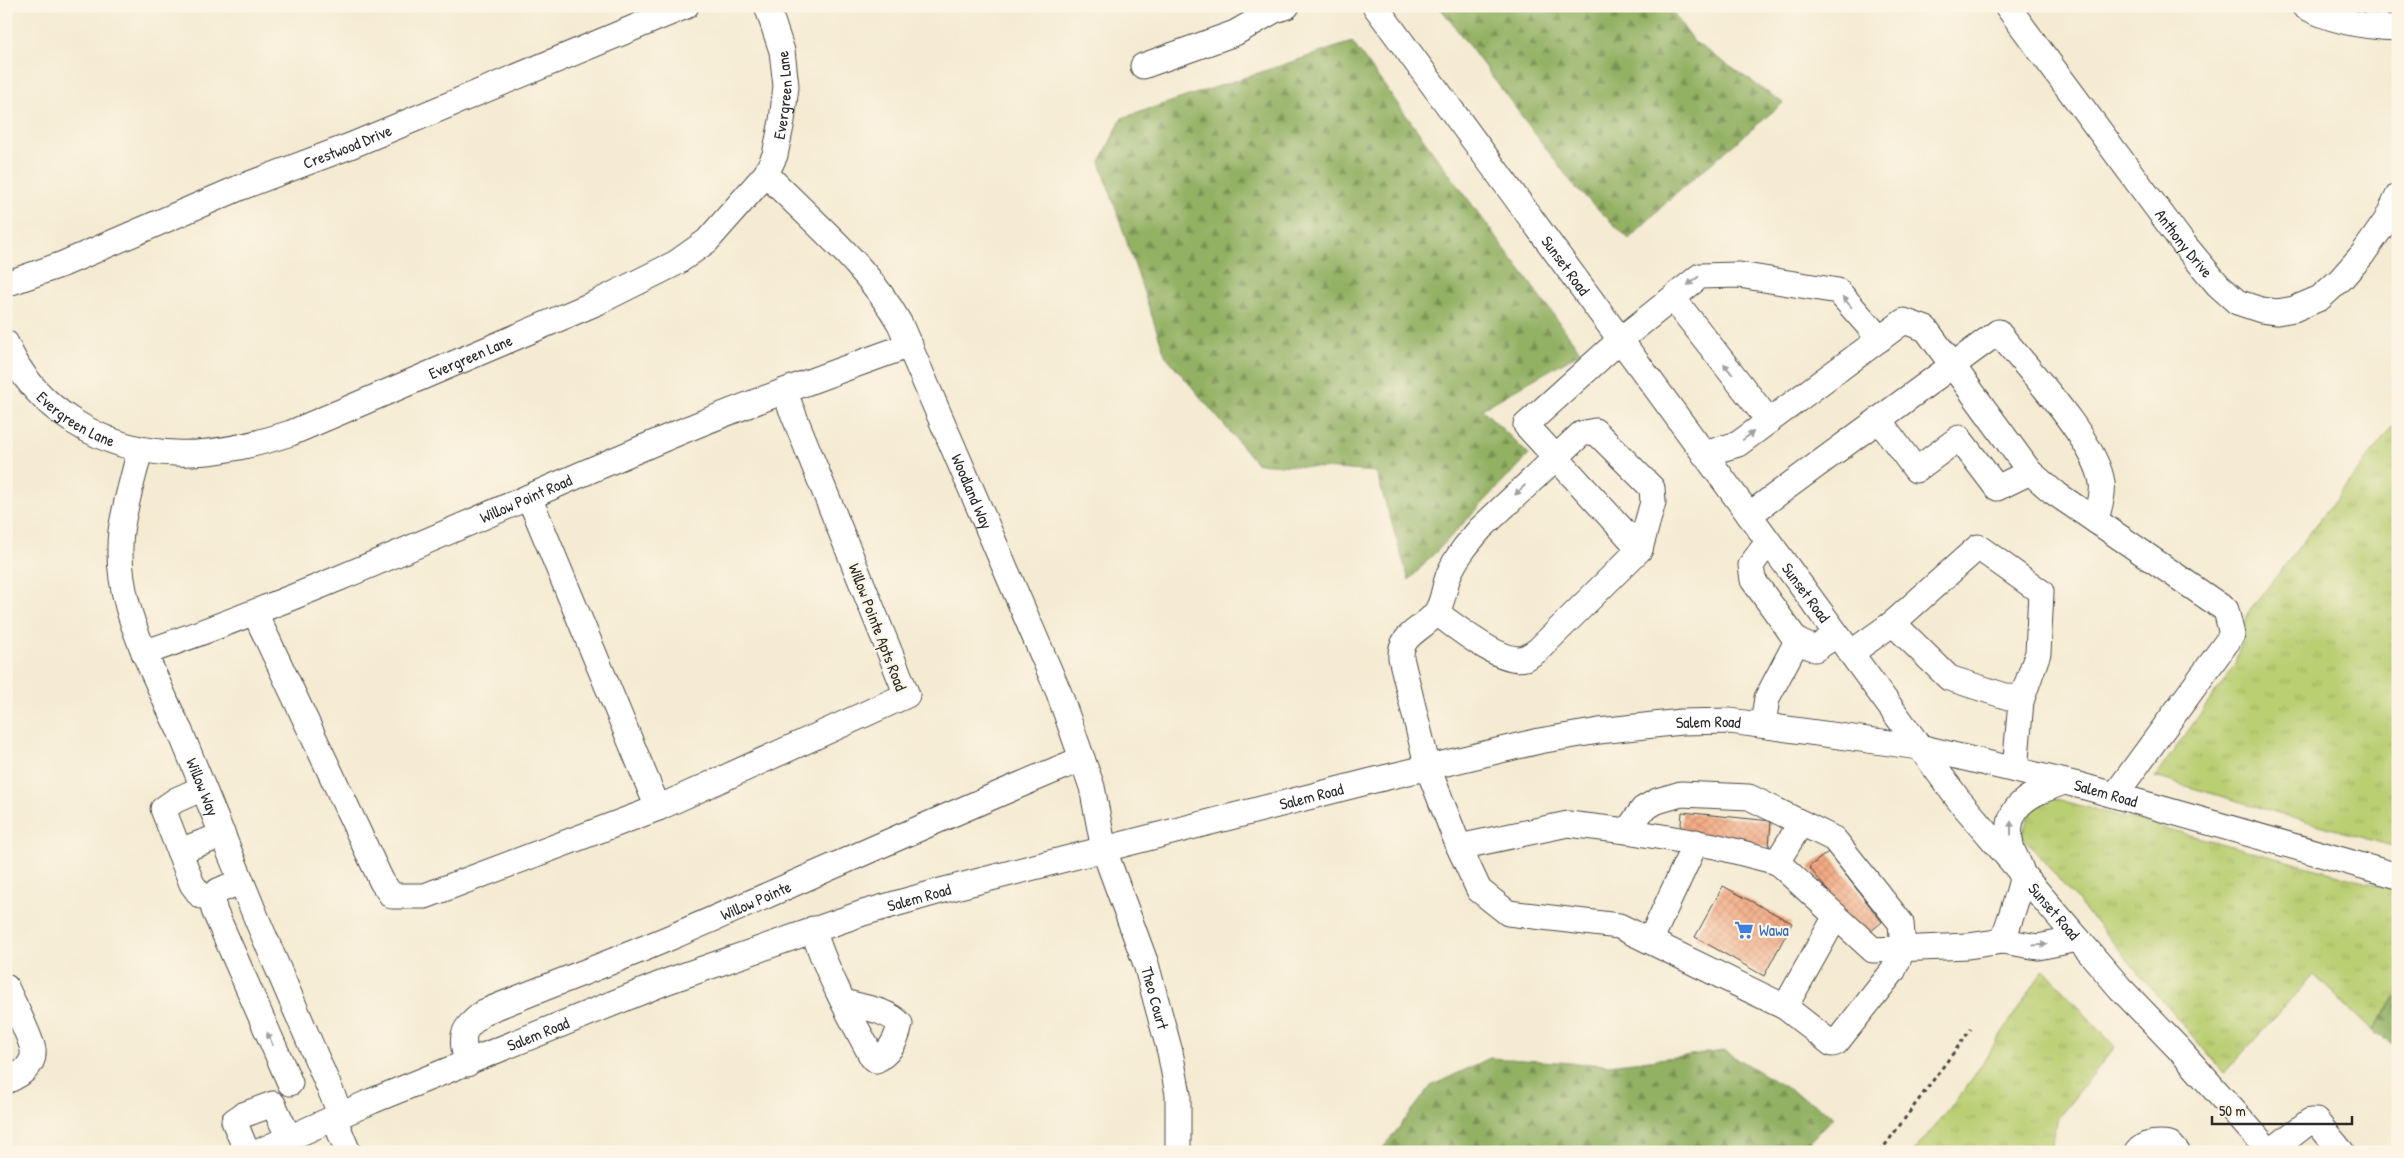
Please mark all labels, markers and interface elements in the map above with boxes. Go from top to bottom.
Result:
street label: Evergreen Lane [768,49,797,141]
street label: Crestwood Drive [300,119,395,174]
street label: Anthony Drive [2150,204,2218,283]
street label: Sunset Road [1536,231,1595,300]
one-way arrow [1687,276,1700,287]
one-way arrow [1842,296,1853,309]
street label: Evergreen Lane [425,329,516,384]
one-way arrow [1723,362,1734,375]
street label: Evergreen Lane [32,386,119,452]
one-way arrow [1741,431,1755,441]
street label: Woodland Way [946,450,998,532]
street label: Willow Point Road [476,469,575,528]
one-way arrow [1514,484,1526,496]
street label: Sunset Road [1777,558,1836,627]
street label: Willow Pointe Apts Road [844,560,912,694]
street label: Salem Road [1675,710,1742,734]
street label: Willow Way [181,755,225,819]
street label: Salem Road [2072,774,2140,812]
street label: Salem Road [1277,778,1345,815]
one-way arrow [2007,819,2015,835]
street label: Willow Pointe [717,875,795,925]
street label: Salem Road [885,878,953,917]
street label: Sunset Road [2023,878,2085,945]
supermarket icon: Wawa [1733,919,1755,941]
place label: Wawa [1759,919,1789,941]
one-way arrow [2033,941,2049,949]
street label: Theo Court [1136,964,1174,1032]
street label: Salem Road [504,1011,572,1056]
one-way arrow [266,1032,274,1046]
scale bar [2212,1093,2352,1125]
text: 50 m [2219,1100,2246,1121]

